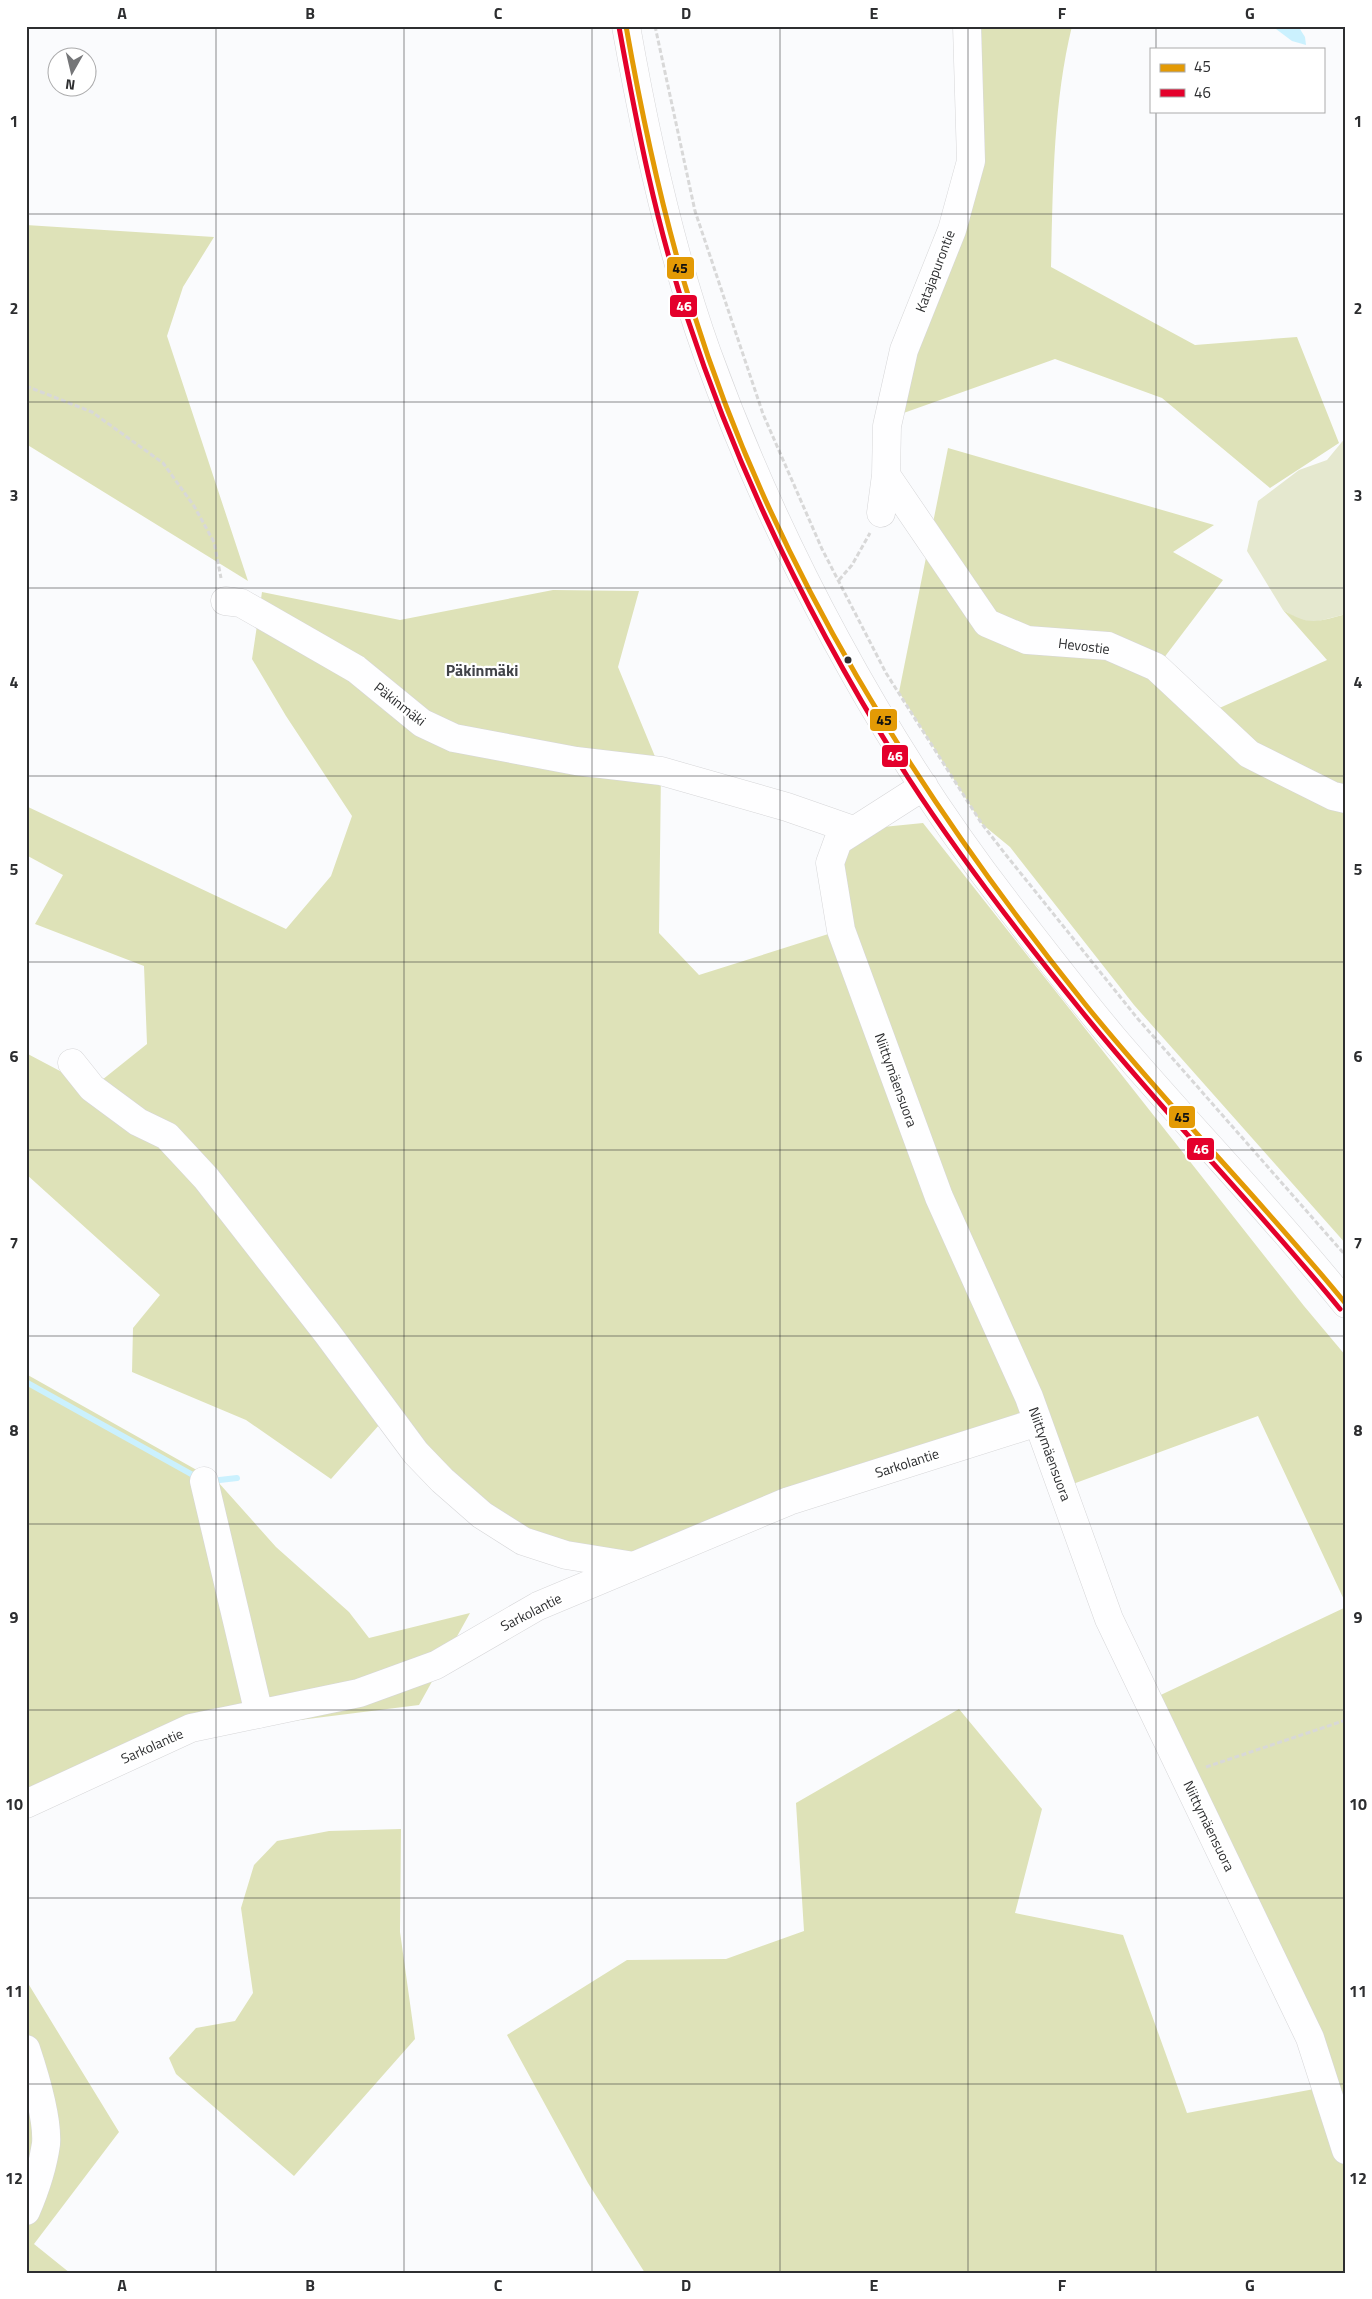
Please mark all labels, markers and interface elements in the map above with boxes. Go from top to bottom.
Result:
text: A [117,1,127,25]
text: B [305,1,315,25]
text: C [494,1,503,25]
text: D [681,1,691,25]
text: E [870,1,879,25]
text: F [1058,1,1067,25]
text: G [1245,1,1255,25]
north arrow [48,48,98,98]
legend [1150,48,1324,112]
text: 45 [1194,55,1211,78]
text: N [64,74,76,96]
text: 46 [1194,81,1211,104]
text: 1 [10,109,18,133]
text: 1 [1354,109,1362,133]
street label: Katajapurontie [909,227,960,315]
line badge: 45 [666,256,695,280]
text: 45 [672,257,688,278]
line badge: 46 [669,294,698,318]
text: 46 [676,295,692,316]
text: 2 [10,296,18,320]
text: 2 [1354,296,1362,320]
text: 3 [10,483,18,507]
text: 3 [1354,483,1362,507]
street label: Hevostie [1057,632,1111,659]
unlabelled marker [843,655,853,665]
district label: Päkinmäki [446,658,518,682]
text: 4 [10,670,19,694]
text: 4 [1354,670,1363,694]
street label: Päkinmäki [370,677,431,731]
line badge: 45 [869,708,898,732]
text: 45 [876,709,892,730]
line badge: 46 [881,744,909,768]
text: 46 [887,745,903,766]
text: 5 [10,857,19,881]
text: 5 [1354,857,1363,881]
street label: Niittymäensuora [870,1030,923,1130]
text: 6 [10,1044,19,1068]
text: 6 [1354,1044,1363,1068]
line badge: 45 [1168,1105,1196,1129]
text: 45 [1174,1106,1190,1127]
line badge: 46 [1186,1137,1215,1161]
text: 46 [1193,1138,1209,1159]
text: 7 [10,1231,18,1255]
text: 7 [1354,1231,1362,1255]
street label: Niittymäensuora [1024,1404,1077,1504]
text: 8 [10,1418,19,1442]
text: 8 [1354,1418,1363,1442]
street label: Sarkolantie [872,1442,942,1483]
street label: Sarkolantie [497,1587,565,1636]
text: 9 [10,1605,19,1629]
text: 9 [1354,1605,1363,1629]
street label: Sarkolantie [117,1723,186,1769]
street label: Niittymäensuora [1178,1777,1241,1875]
text: 10 [5,1792,23,1816]
text: 10 [1349,1792,1367,1816]
text: 11 [5,1979,23,2003]
text: 11 [1349,1979,1367,2003]
text: 12 [5,2166,23,2190]
text: 12 [1349,2166,1367,2190]
text: A [117,2273,127,2297]
text: B [305,2273,315,2297]
text: C [494,2273,503,2297]
text: D [681,2273,691,2297]
text: E [870,2273,879,2297]
text: F [1058,2273,1067,2297]
text: G [1245,2273,1255,2297]

